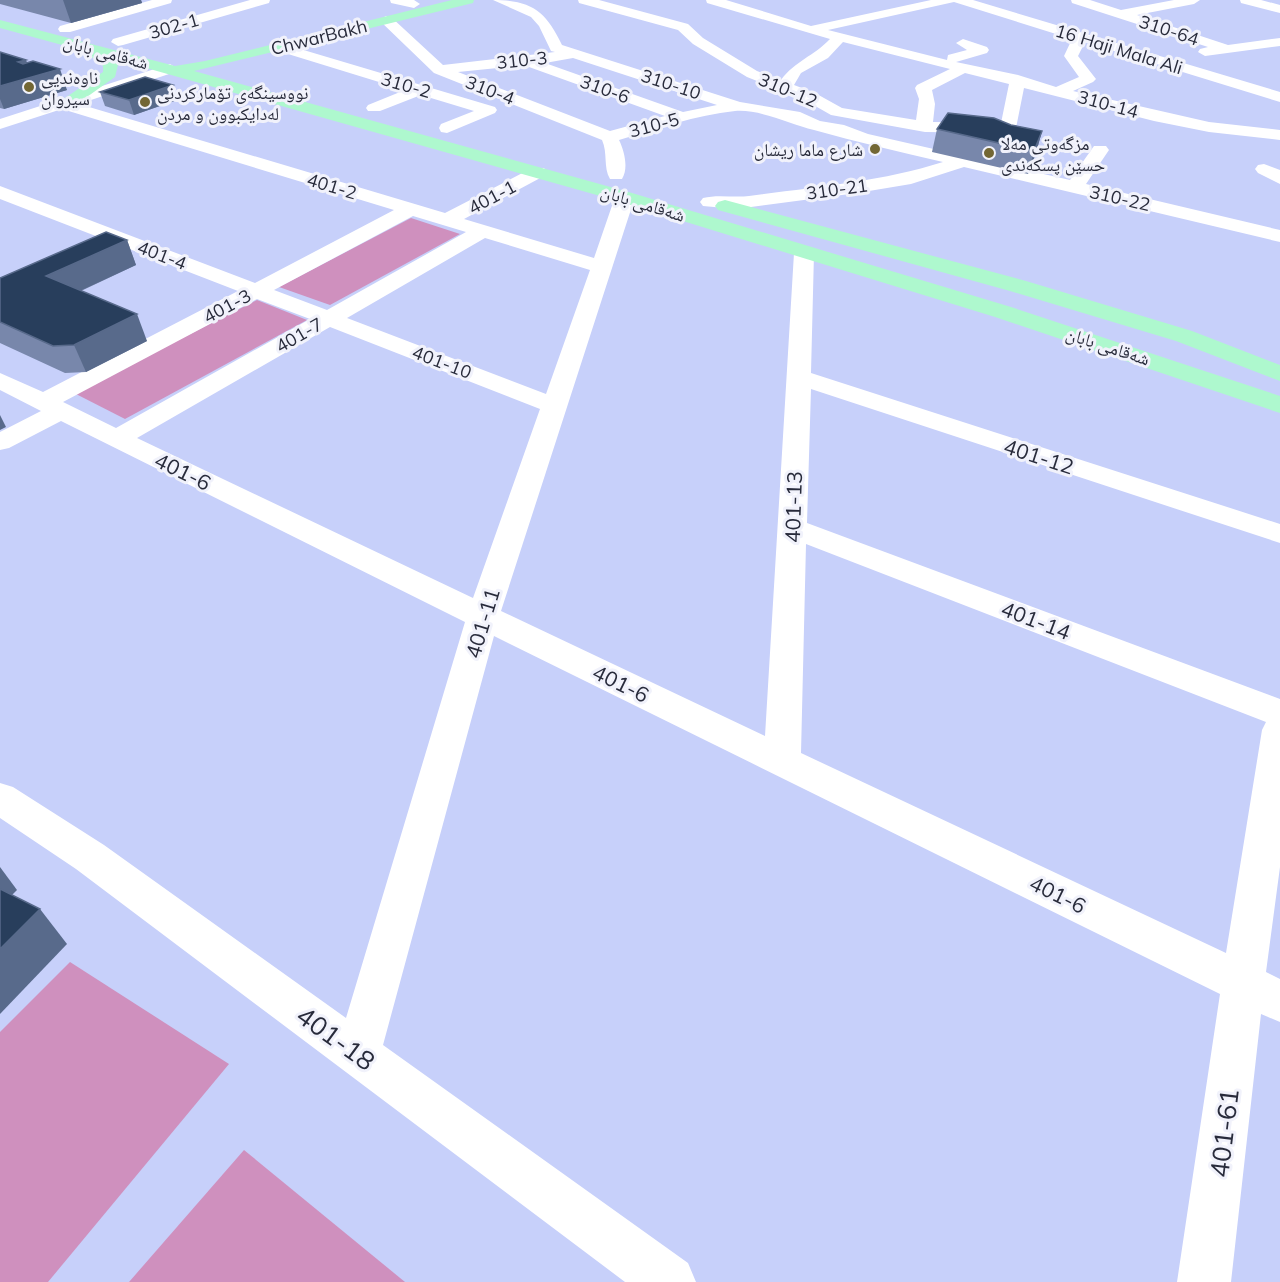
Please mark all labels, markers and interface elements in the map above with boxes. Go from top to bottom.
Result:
street label: 302-1 [146,8,202,44]
street label: 310-64 [1136,10,1202,51]
street label: ChwarBakh [268,14,370,60]
street label: 16 Haji Mala Ali [1053,19,1185,79]
street label: شەقامی بابان [61,30,151,74]
street label: 310-3 [495,46,549,74]
street label: 310-10 [638,64,704,104]
place label: ناوەندیی سیروان [41,66,98,110]
street label: 310-2 [378,67,434,103]
street label: 310-12 [755,67,821,113]
street label: 310-6 [577,69,633,109]
street label: 310-4 [462,70,518,110]
marker: ناوەندیی سیروان [22,80,36,94]
place label: نووسینگەی تۆمارکردنی لەدایکبوون و مردن [157,81,308,125]
street label: 310-14 [1075,85,1141,123]
marker: نووسینگەی تۆمارکردنی لەدایکبوون و مردن [138,95,152,109]
street label: 310-5 [626,107,682,143]
place label: مزگەوتی مەلا حسێن پسکەندی [1001,132,1105,176]
place label: شارع ماما ريشان [754,138,863,161]
marker: شارع ماما ريشان [868,142,882,156]
marker: مزگەوتی مەلا حسێن پسکەندی [982,146,996,160]
street label: 401-2 [304,168,360,204]
street label: 310-21 [805,173,869,205]
street label: 401-1 [464,175,520,219]
street label: شەقامی بابان [598,179,688,227]
street label: 310-22 [1087,180,1153,216]
street label: 401-4 [134,235,190,275]
street label: 401-3 [199,284,255,328]
street label: 401-7 [271,312,327,358]
street label: شەقامی بابان [1063,322,1153,370]
street label: 401-10 [409,340,475,384]
street label: 401-12 [1001,433,1077,479]
street label: 401-6 [151,446,215,496]
street label: 401-13 [779,471,807,543]
street label: 401-11 [459,585,505,661]
street label: 401-14 [998,595,1075,645]
street label: 401-6 [589,658,653,708]
street label: 401-6 [1026,869,1090,919]
street label: 401-18 [290,998,382,1078]
street label: 401-61 [1202,1087,1246,1179]

